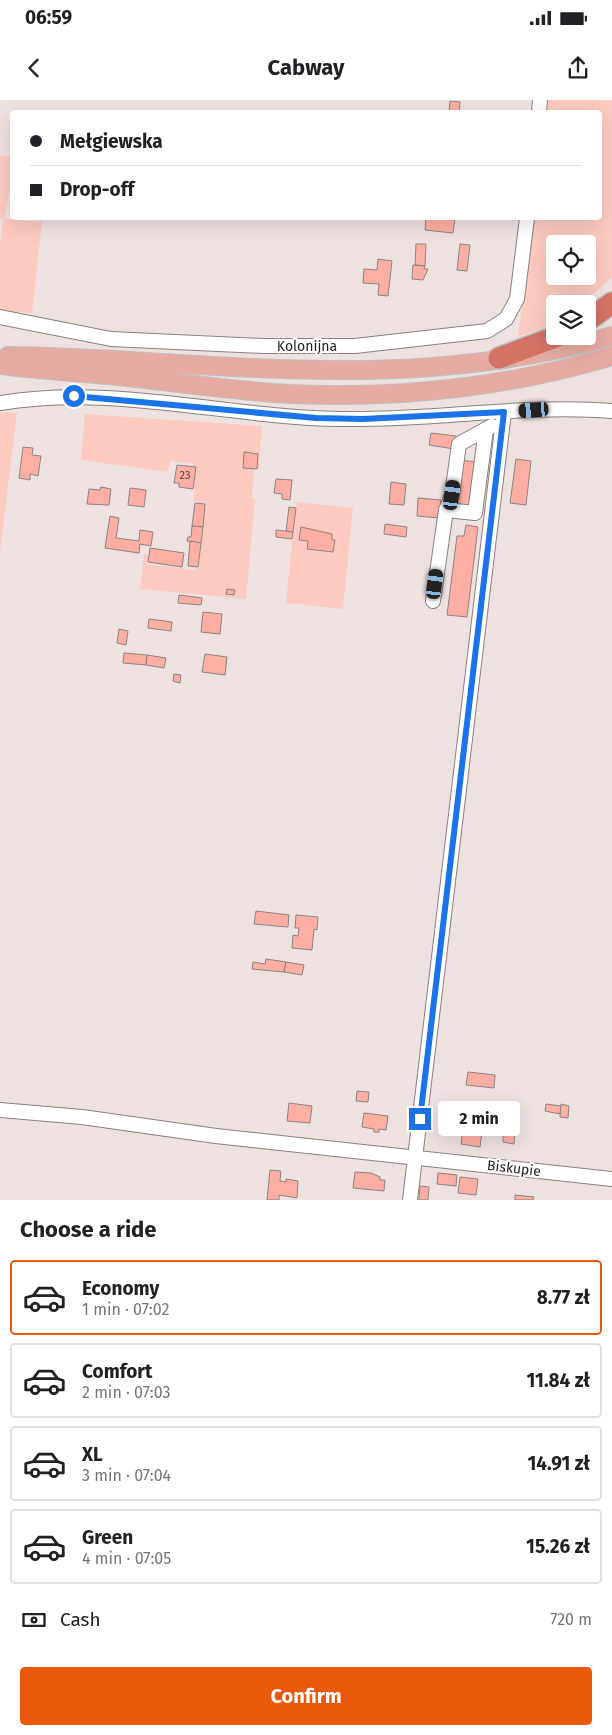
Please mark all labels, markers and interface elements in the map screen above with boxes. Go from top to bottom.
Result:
text: 06:59 [25,6,72,29]
icon: back [20,54,48,82]
text: Cabway [268,54,344,81]
icon: share [564,54,592,82]
text: Mełgiewska [60,130,163,153]
text: Drop-off [60,178,134,201]
map controls [546,235,596,345]
button: locate [546,235,596,285]
button: layers [546,295,596,345]
street label: Kolonijna [277,338,337,355]
route start [63,385,85,407]
car [518,401,549,419]
house number: 23 [180,469,190,482]
car [442,479,461,511]
car [425,568,444,600]
callout: 2 min [438,1102,520,1136]
route end [409,1108,431,1130]
text: 2 min [459,1109,499,1128]
street label: Biskupie [486,1157,542,1180]
text: Choose a ride [20,1216,156,1243]
icon: car [22,1275,67,1320]
text: Economy [82,1277,159,1300]
text: 8.77 zł [537,1286,590,1309]
text: 1 min · 07:02 [82,1300,169,1319]
icon: car [22,1358,67,1403]
text: Comfort [82,1360,152,1383]
text: 11.84 zł [527,1369,590,1392]
text: 2 min · 07:03 [82,1383,170,1402]
icon: car [22,1441,67,1486]
text: XL [82,1443,103,1466]
text: 14.91 zł [527,1452,590,1475]
text: 3 min · 07:04 [82,1466,171,1485]
icon: car [22,1524,67,1569]
text: Green [82,1526,133,1549]
text: 15.26 zł [526,1535,590,1558]
text: 4 min · 07:05 [82,1549,171,1568]
icon: cash [20,1606,48,1634]
text: Cash [60,1608,101,1631]
text: 720 m [550,1610,592,1629]
button: Confirm [20,1667,592,1725]

